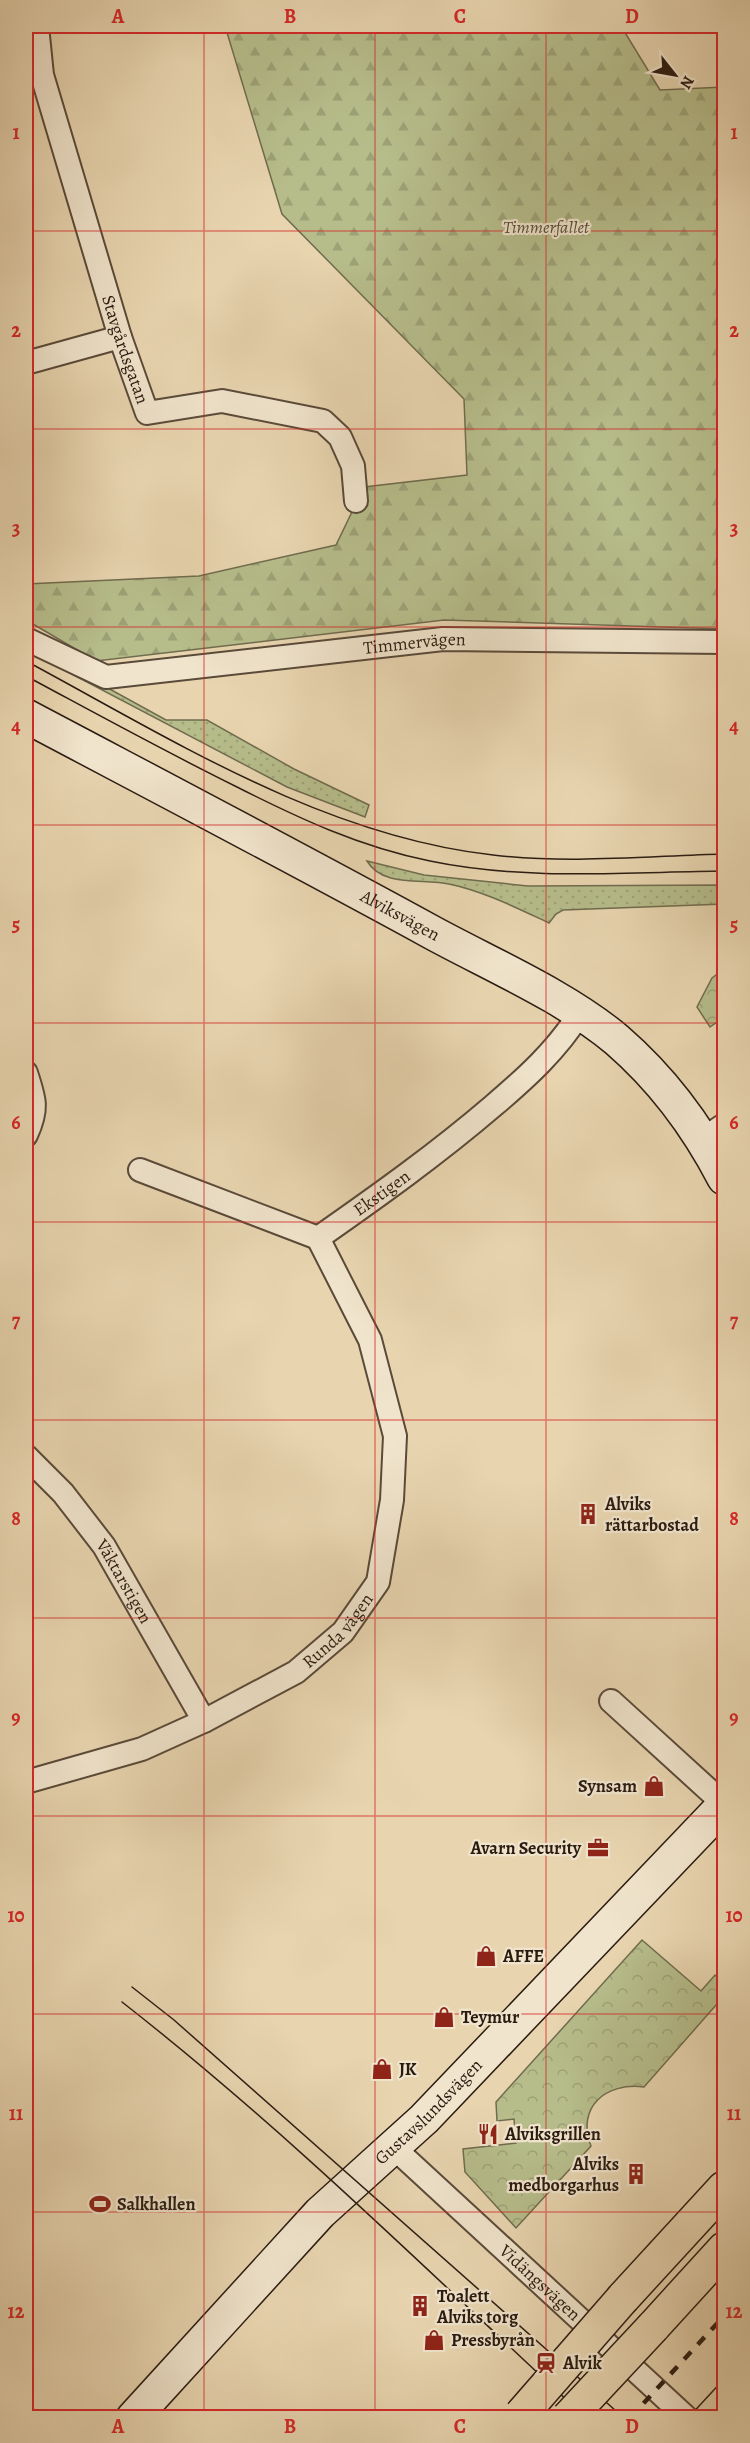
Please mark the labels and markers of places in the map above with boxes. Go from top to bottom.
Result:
place label: Alviks rättarbostad [604,1492,699,1537]
building icon: Alviks rättarbostad [576,1502,600,1526]
place label: Synsam [578,1774,637,1798]
shop icon: Synsam [642,1774,666,1798]
place label: Avarn Security [469,1836,582,1860]
office icon: Avarn Security [586,1836,610,1860]
shop icon: AFFE [474,1944,498,1968]
place label: AFFE [502,1944,544,1968]
shop icon: Teymur [432,2005,456,2029]
place label: Teymur [461,2005,520,2029]
shop icon: JK [370,2057,394,2081]
place label: JK [399,2057,417,2081]
restaurant icon: Alviksgrillen [476,2122,500,2146]
place label: Alviksgrillen [504,2122,601,2146]
place label: Alviks medborgarhus [508,2152,619,2197]
building icon: Alviks medborgarhus [624,2162,648,2186]
sports icon: Salkhallen [88,2192,112,2216]
place label: Salkhallen [117,2192,196,2216]
place label: Toalett Alviks torg [436,2284,519,2329]
building icon: Toalett Alviks torg [408,2294,432,2318]
shop icon: Pressbyrån [422,2328,446,2352]
place label: Pressbyrån [451,2328,535,2352]
station icon: Alvik [534,2351,558,2375]
place label: Alvik [562,2351,603,2375]

